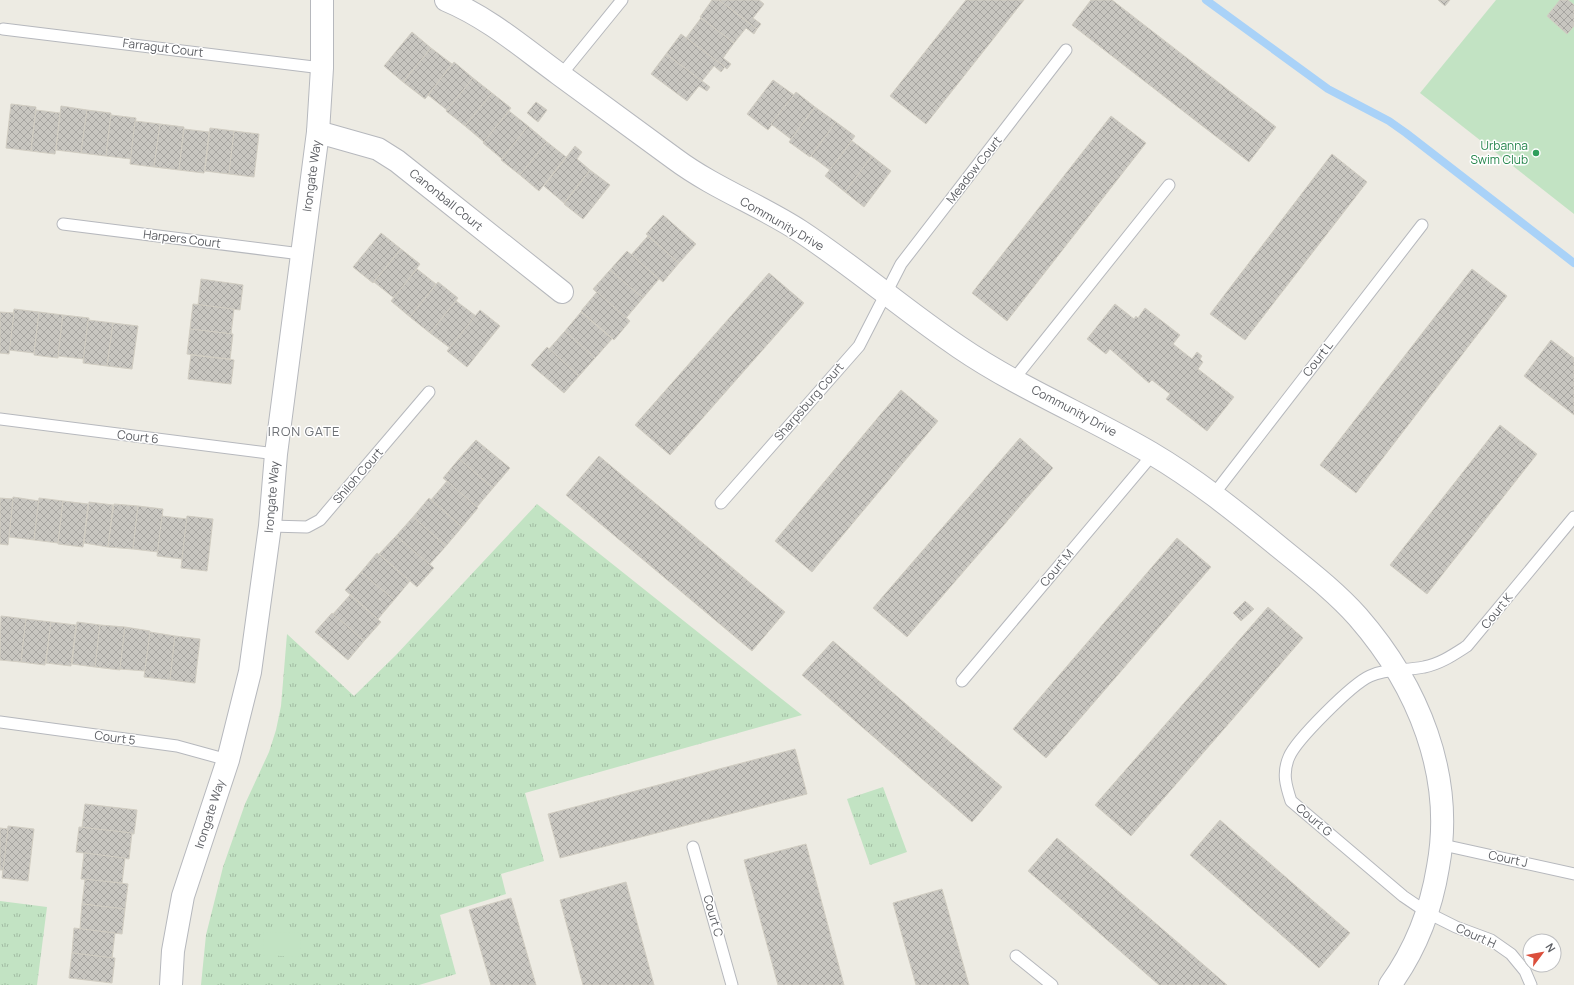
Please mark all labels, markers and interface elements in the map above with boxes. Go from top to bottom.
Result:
street label: Farragut Court [122,34,204,61]
street label: Meadow Court [942,132,1005,207]
place label: Urbanna Swim Club [1470,137,1528,168]
street label: Irongate Way [298,138,325,213]
marker: Urbanna Swim Club [1531,148,1541,158]
street label: Canonball Court [406,165,487,235]
street label: Community Drive [737,193,827,255]
street label: Harpers Court [142,225,222,252]
street label: Court L [1298,338,1337,380]
street label: Sharpsburg Court [770,359,848,444]
street label: Community Drive [1029,381,1120,440]
district label: IRON GATE [268,422,340,440]
street label: Court 6 [116,426,160,447]
street label: Shiloh Court [329,444,387,507]
street label: Irongate Way [260,460,283,534]
street label: Court M [1036,545,1077,590]
street label: Court K [1477,589,1517,632]
street label: Court 5 [93,726,137,749]
street label: Irongate Way [190,776,229,851]
street label: Court G [1292,799,1337,840]
street label: Court J [1487,846,1529,871]
street label: Court C [699,893,728,939]
street label: Court H [1453,919,1499,952]
north arrow [1522,933,1562,973]
text: N [1542,940,1559,955]

